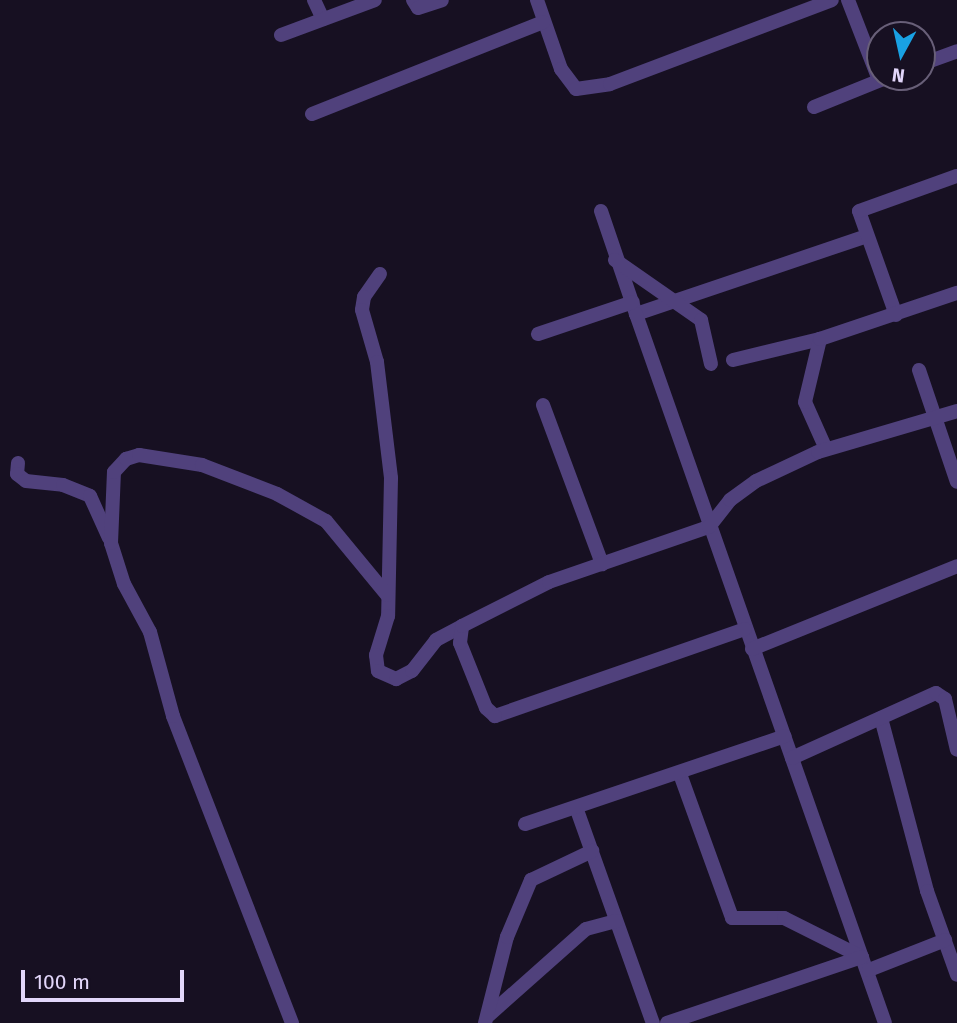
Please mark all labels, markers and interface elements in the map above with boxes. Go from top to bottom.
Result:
north arrow [866,21,936,91]
text: N [890,63,906,88]
scale bar [24,956,187,1000]
text: 100 m [34,969,90,995]

